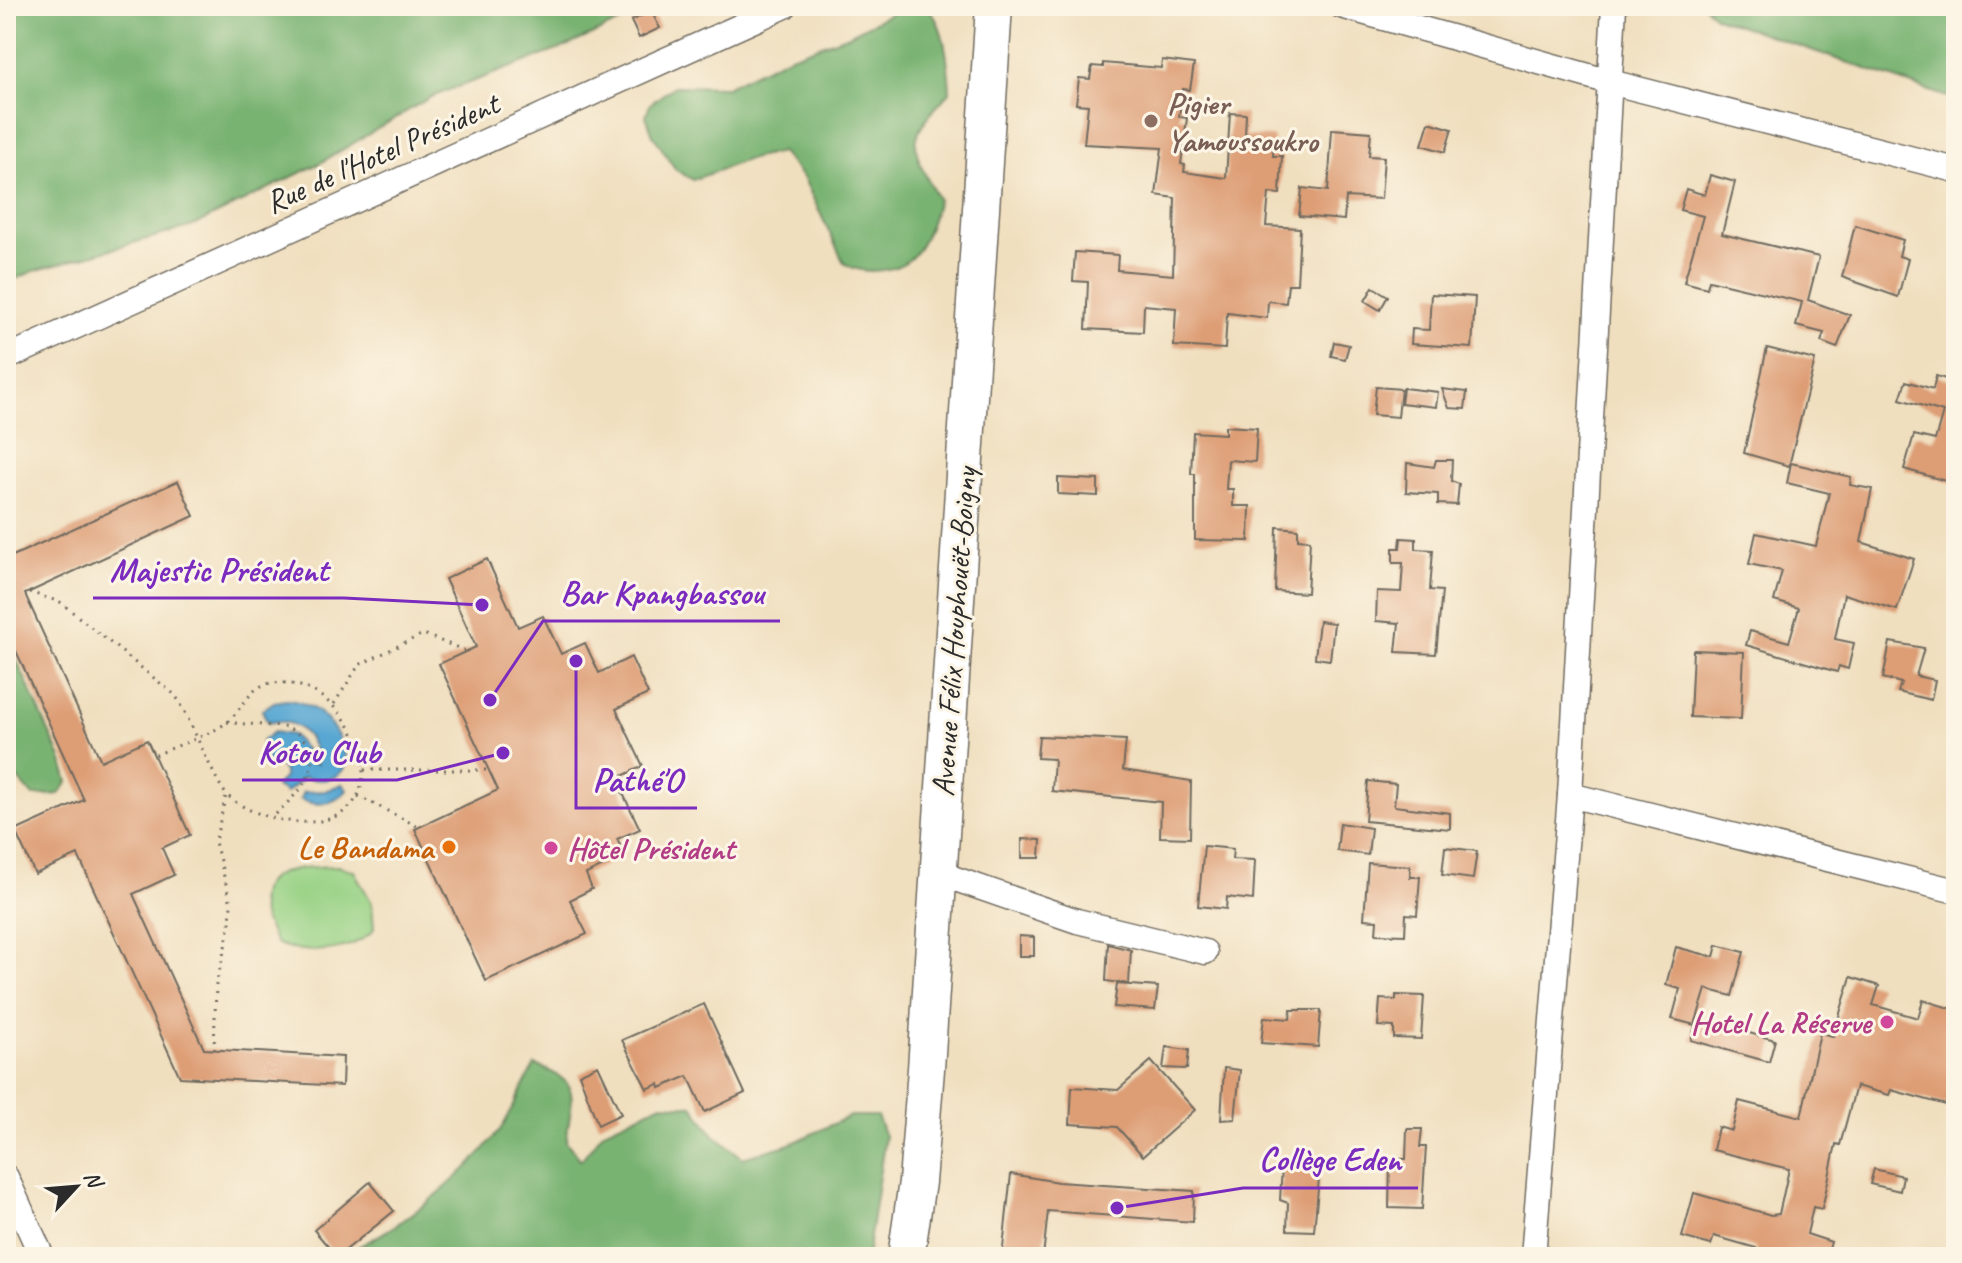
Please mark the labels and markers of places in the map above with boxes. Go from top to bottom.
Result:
place label: Pigier Yamoussoukro [1167,83,1320,161]
marker: Pigier Yamoussoukro [1142,112,1160,130]
callout: Majestic Président [93,540,344,598]
callout: Bar Kpangbassou [543,563,780,621]
callout: Kotou Club [242,722,397,780]
callout: Pathé'O [576,750,697,808]
place label: Le Bandama [298,827,436,868]
place label: Hôtel Président [567,828,738,869]
marker: Le Bandama [440,838,458,856]
marker: Hôtel Président [542,839,560,857]
place label: Hotel La Réserve [1691,1002,1873,1043]
marker: Hotel La Réserve [1878,1013,1896,1031]
callout: Collège Eden [1243,1130,1418,1188]

